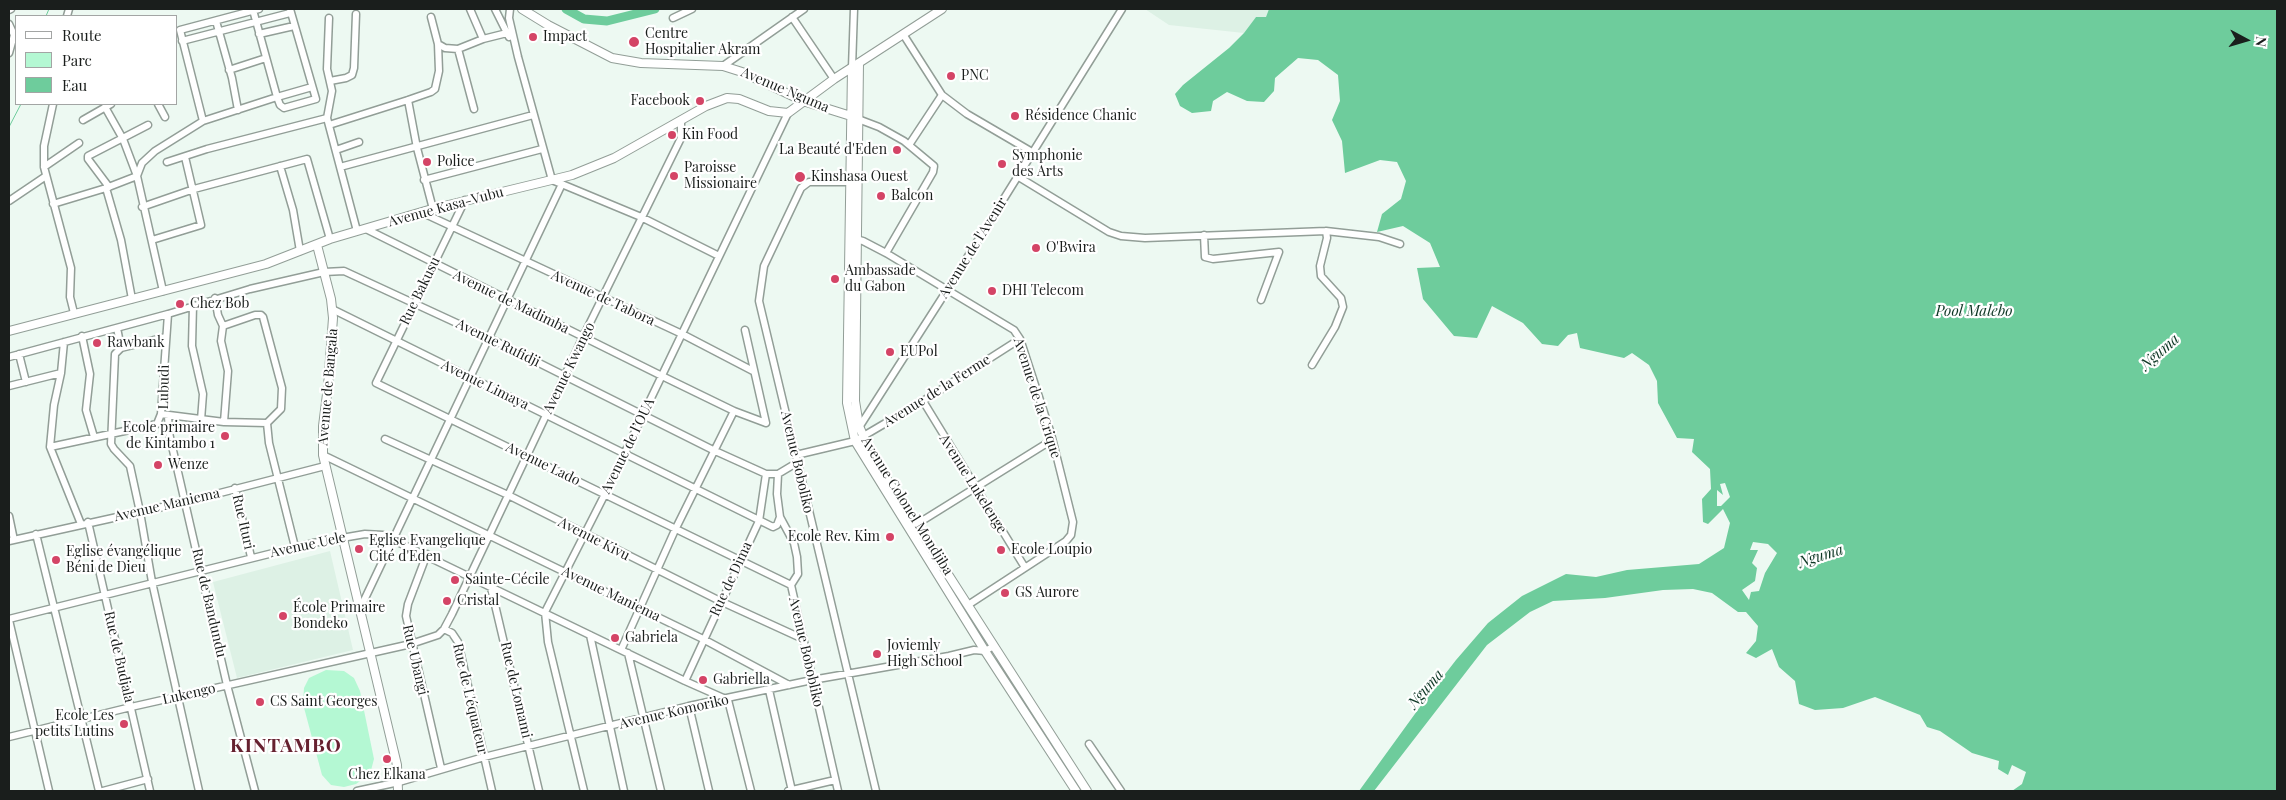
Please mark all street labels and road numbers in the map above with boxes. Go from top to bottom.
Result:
street label: Avenue Nguma [738,64,832,116]
street label: Avenue Kasa-Vubu [387,184,505,230]
street label: Avenue de l'Avenir [935,195,1011,301]
street label: Rue Bakusu [396,254,444,328]
street label: Avenue de Madimba [450,267,572,337]
street label: Avenue de Tabora [548,267,658,329]
street label: Avenue Rufidji [453,315,543,371]
street label: Avenue Kwango [540,320,598,416]
street label: Avenue de Bangala [315,328,341,446]
street label: Avenue de la Crique [1010,336,1064,460]
street label: Avenue de la Ferme [880,351,994,431]
street label: Avenue Limaya [438,357,532,413]
street label: Lubudi [155,365,173,409]
street label: Avenue de l’OUA [598,396,658,496]
street label: Avenue Boboliko [777,409,817,515]
street label: Avenue Lukelenge [936,431,1010,537]
street label: Avenue Colonel Mondjiba [857,434,957,578]
street label: Avenue Lado [503,439,583,489]
street label: Avenue Maniema [113,485,221,525]
street label: Rue Ituri [229,493,257,551]
street label: Avenue Kivu [555,514,633,564]
street label: Avenue Uele [269,529,347,561]
street label: Rue de Dima [706,539,756,619]
street label: Rue de Bandundu [188,547,230,659]
street label: Avenue Maniema [559,563,663,625]
street label: Avenue Bobobliko [785,595,827,709]
street label: Rue de Budjala [100,610,138,704]
street label: Rue Ubangi [399,623,431,697]
street label: Rue de Lomami [497,640,535,740]
street label: Rue de L'équateur [449,642,491,756]
street label: Lukengo [161,680,217,708]
street label: Avenue Komoriko [618,691,730,733]

